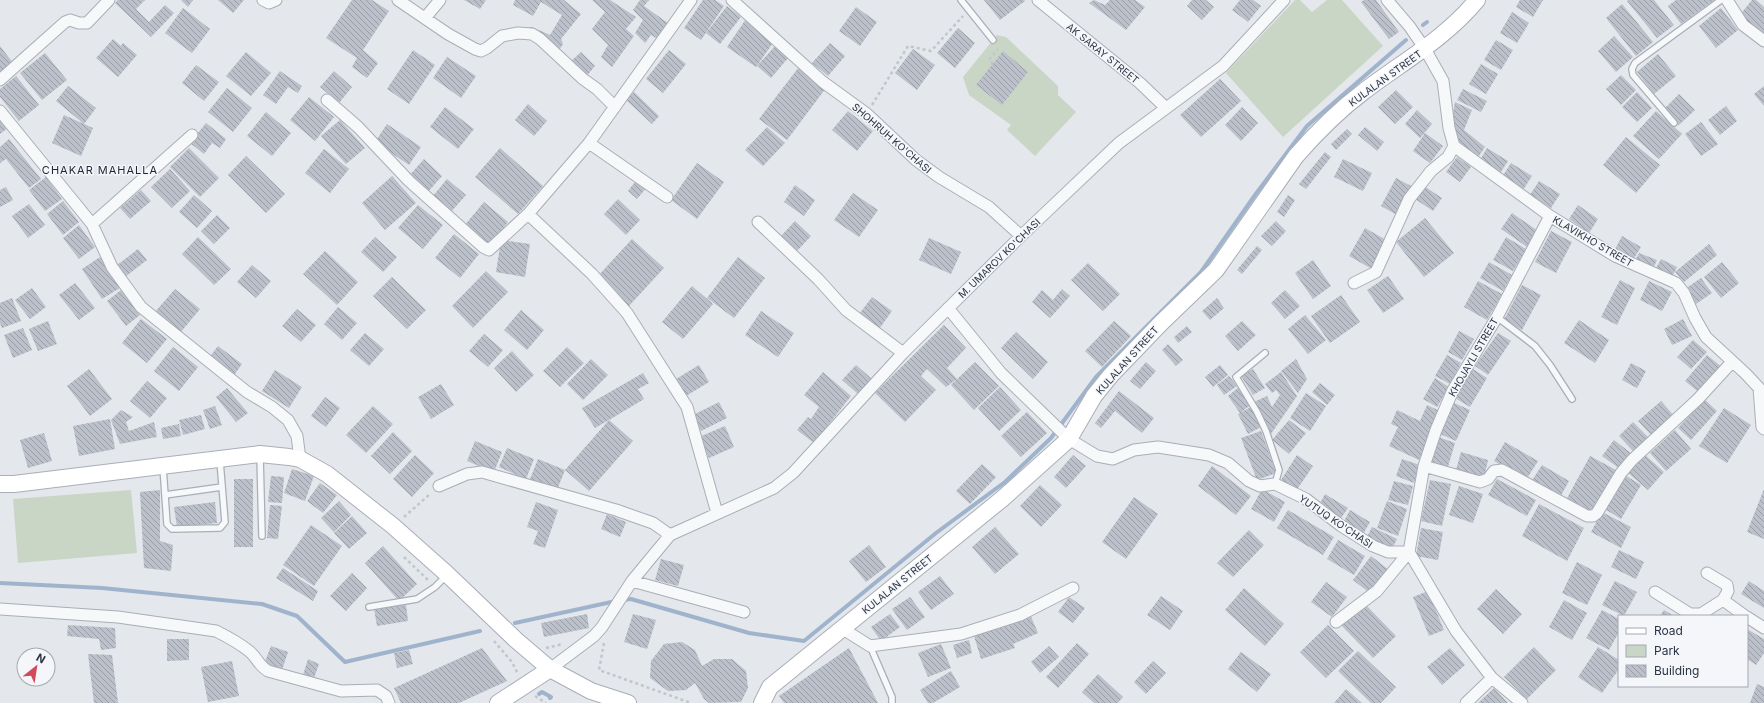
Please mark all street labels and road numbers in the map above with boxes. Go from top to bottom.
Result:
street label: AK SARAY STREET [1064,20,1142,86]
street label: KULALAN STREET [1346,47,1424,109]
street label: SHOHRUH KO'CHASI [850,100,934,176]
street label: KLAVIKHO STREET [1551,213,1635,269]
street label: M. UMAROV KO'CHASI [956,216,1042,300]
street label: KHOJAYLI STREET [1446,315,1500,399]
street label: KULALAN STREET [1093,324,1161,396]
street label: YUTUQ KO'CHASI [1297,492,1375,550]
street label: KULALAN STREET [859,552,935,616]

